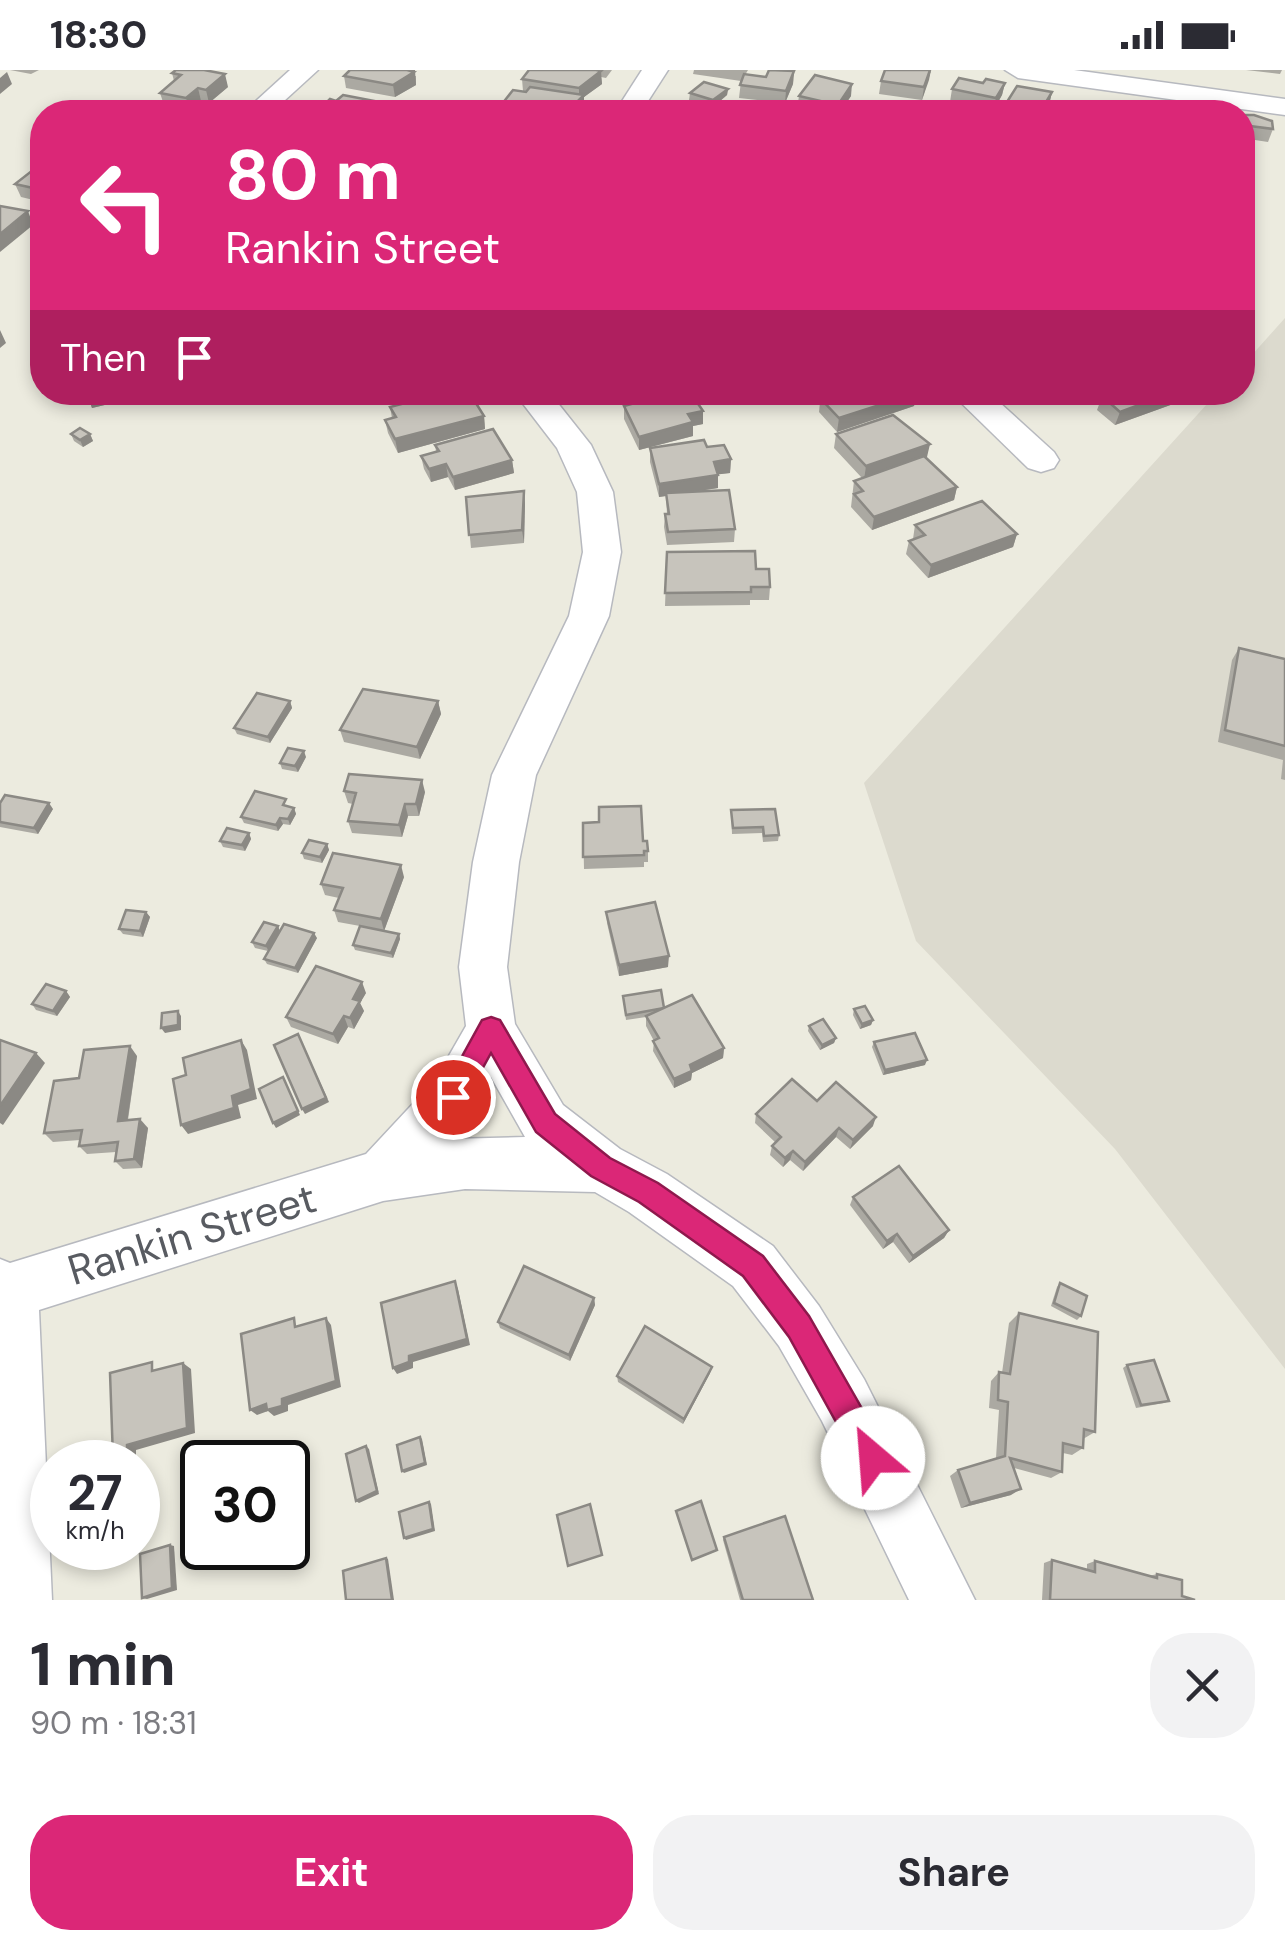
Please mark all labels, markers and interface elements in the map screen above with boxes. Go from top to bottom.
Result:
text: 18:30 [50,10,147,60]
text: 80 m [225,130,401,221]
icon: left [60,140,190,270]
text: Rankin Street [225,218,500,277]
icon: arrive [167,330,222,385]
text: Then [60,333,147,383]
pin [411,1055,496,1140]
icon: arrive [426,1070,481,1125]
street label: Rankin Street [61,1170,323,1298]
position arrow [821,1406,925,1510]
speed limit sign: 30 [180,1440,310,1570]
text: 27 [67,1460,123,1526]
text: km/h [65,1514,125,1547]
text: 1 min [30,1625,176,1704]
button: close [1150,1633,1255,1738]
text: 90 m · 18:31 [30,1702,197,1744]
button: Exit [30,1815,633,1930]
button: Share [653,1815,1255,1930]

